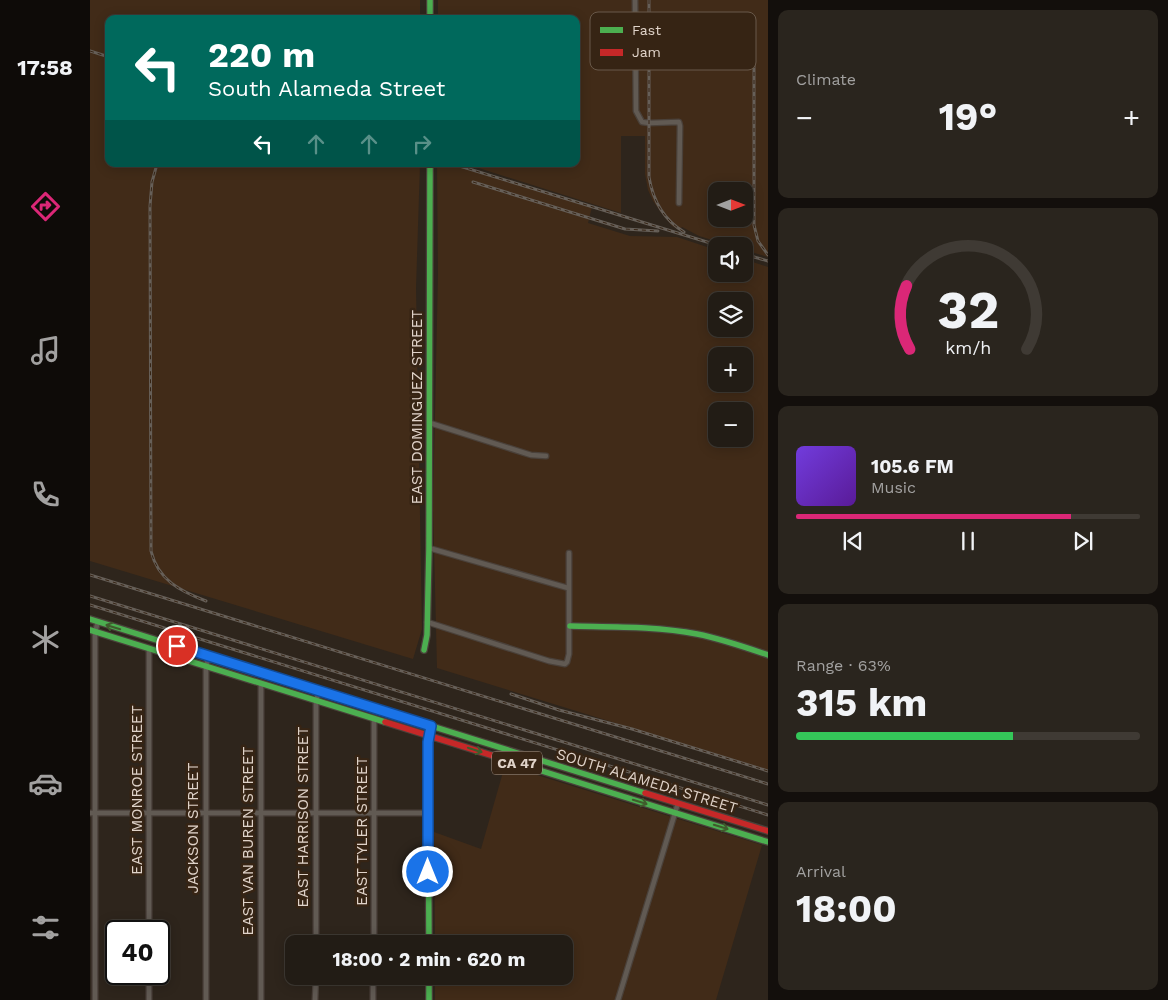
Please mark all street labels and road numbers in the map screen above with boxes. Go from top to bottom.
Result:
street label: EAST DOMINGUEZ STREET [408,310,426,504]
street label: EAST MONROE STREET [128,705,146,875]
street label: EAST HARRISON STREET [294,727,312,907]
street label: SOUTH ALAMEDA STREET [554,745,740,817]
street label: EAST VAN BUREN STREET [239,746,257,936]
road number: CA 47 [492,751,542,774]
street label: EAST TYLER STREET [353,756,371,906]
street label: JACKSON STREET [184,763,202,893]

